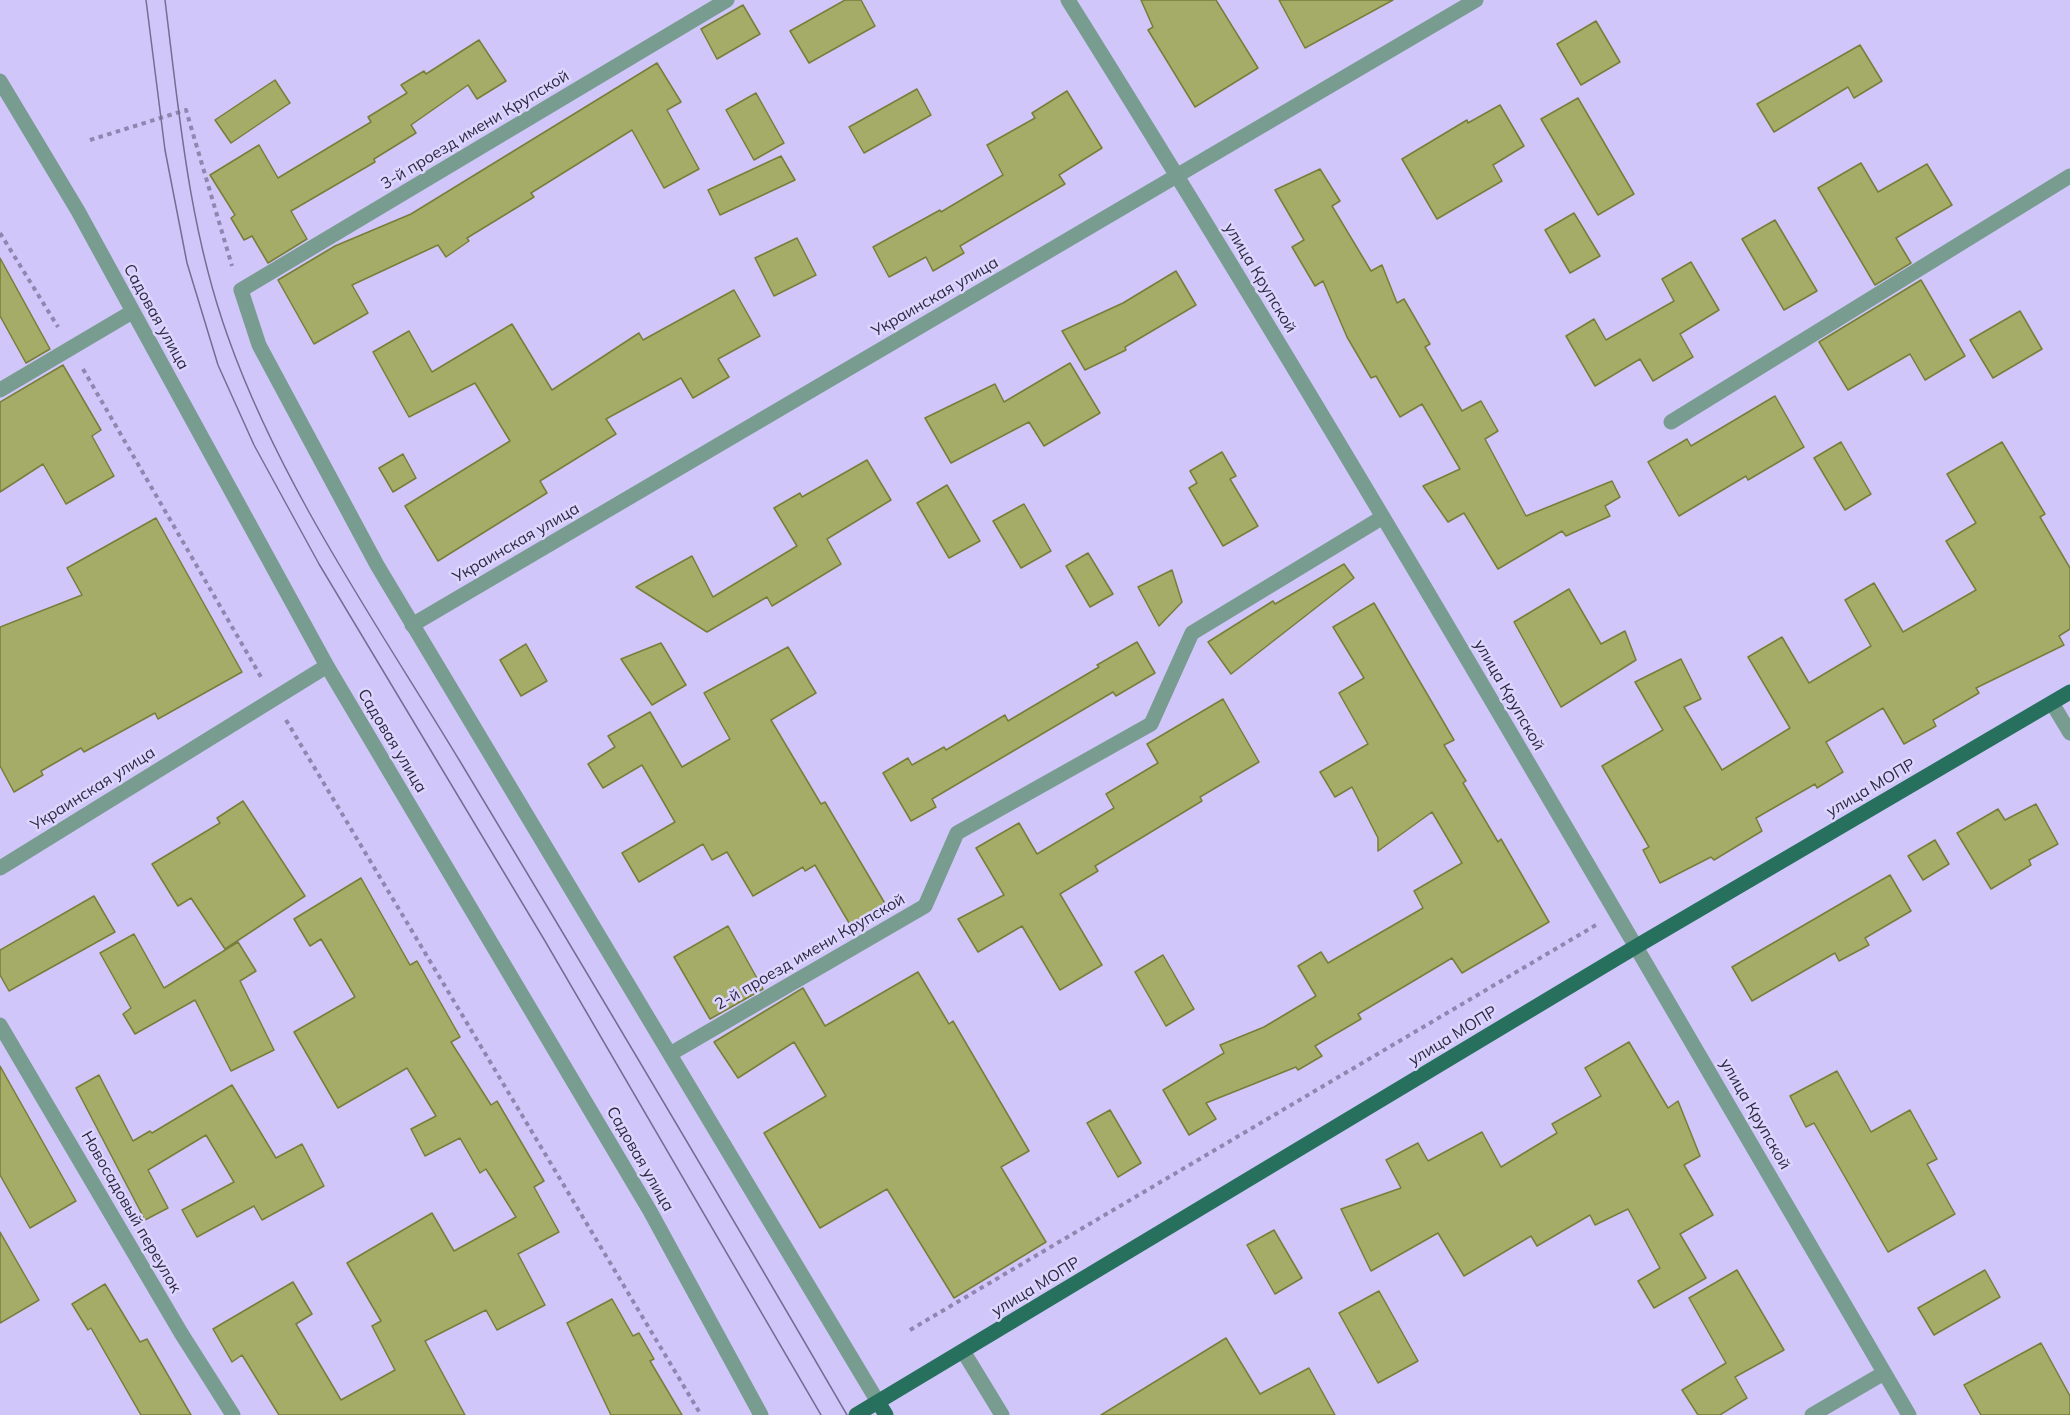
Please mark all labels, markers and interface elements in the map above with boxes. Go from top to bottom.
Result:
street label: 3-й проезд имени Крупской [377,66,573,194]
street label: улица Крупской [1220,220,1300,336]
street label: Украинская улица [868,253,1002,341]
street label: Садовая улица [119,261,193,373]
street label: Украинская улица [449,499,583,587]
street label: улица Крупской [1470,636,1548,754]
street label: Садовая улица [353,686,431,796]
street label: Украинская улица [27,743,159,835]
street label: улица МОПР [1823,755,1919,821]
street label: 2-й проезд имени Крупской [712,890,908,1014]
street label: улица МОПР [1405,1002,1501,1070]
street label: улица Крупской [1716,1055,1794,1173]
street label: Садовая улица [602,1103,678,1215]
street label: Новосадовый переулок [77,1128,185,1296]
street label: улица МОПР [988,1253,1084,1321]

